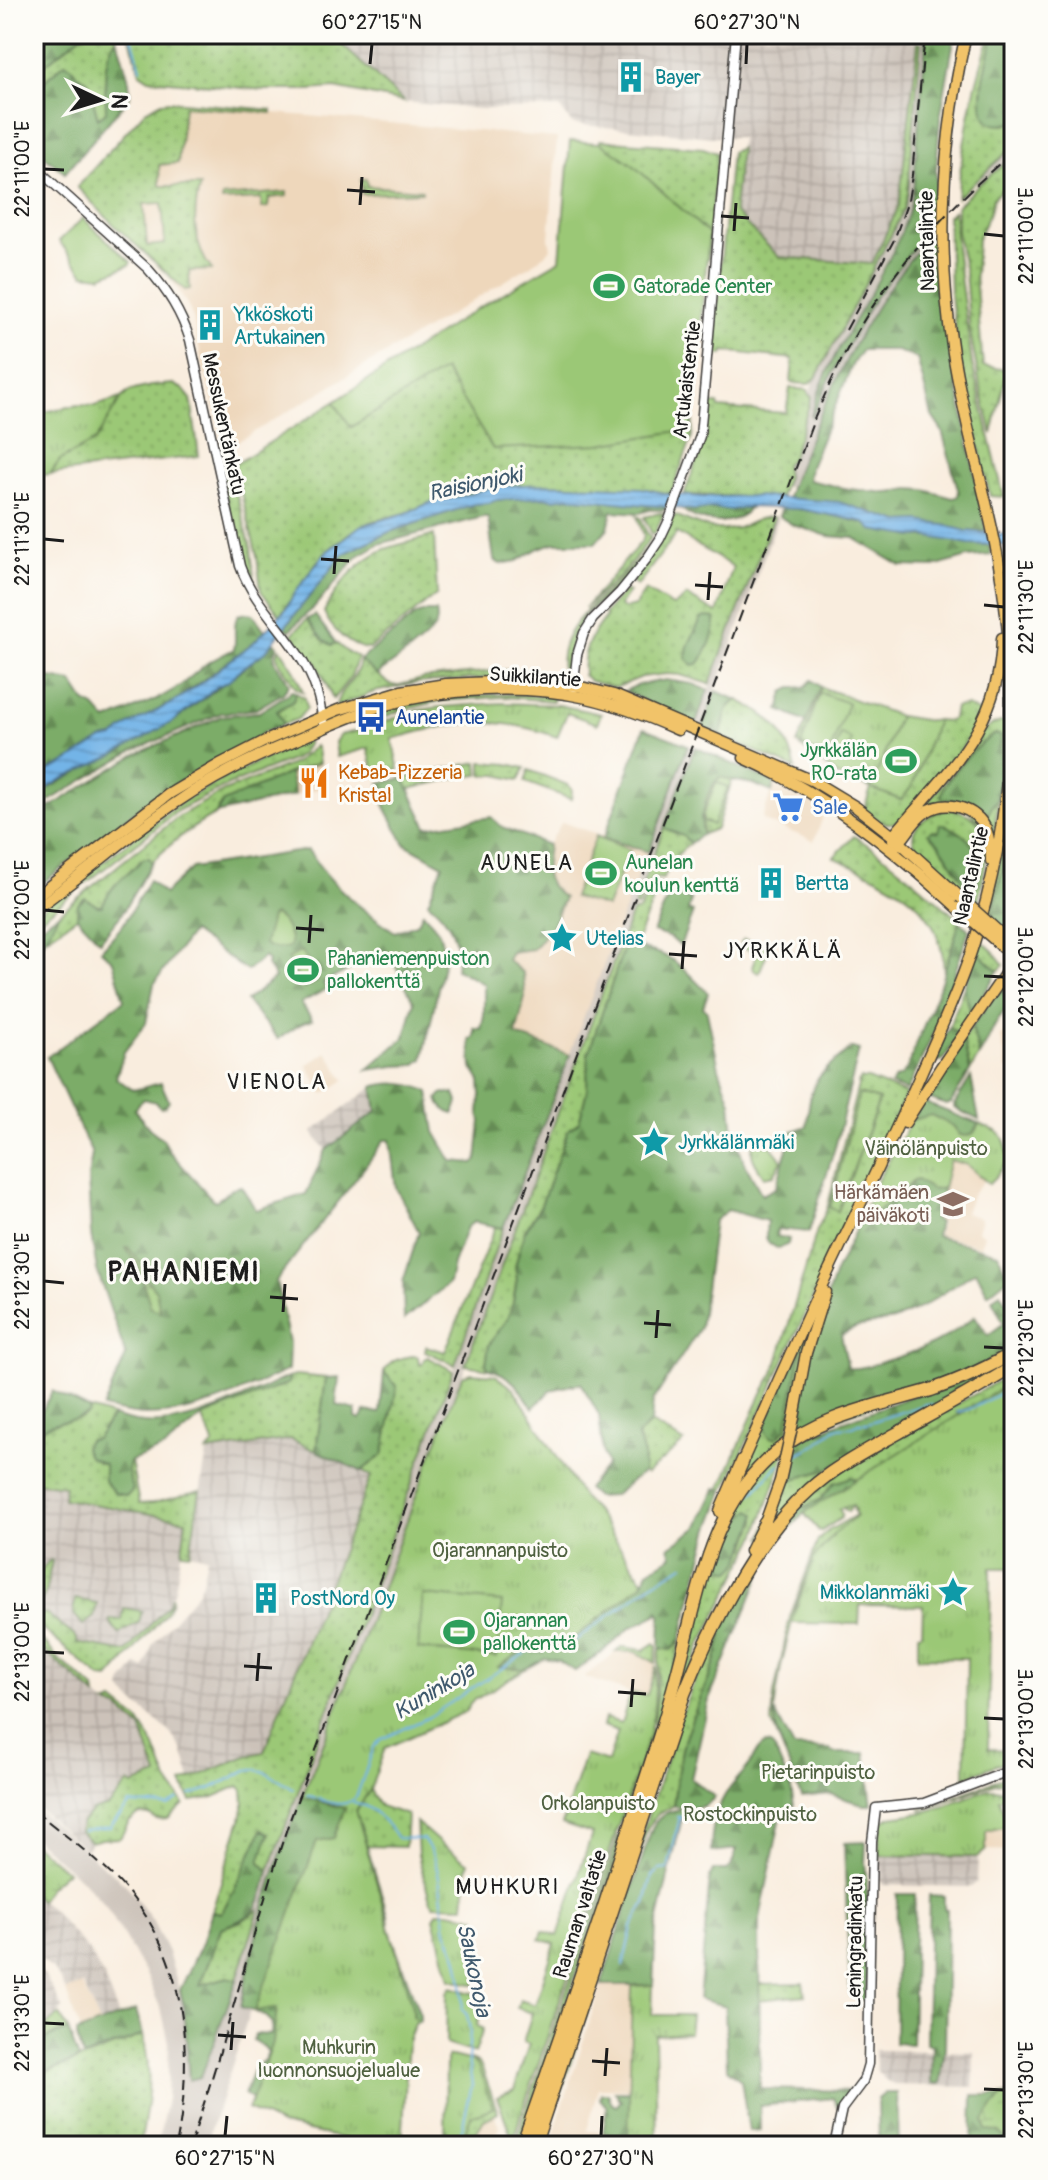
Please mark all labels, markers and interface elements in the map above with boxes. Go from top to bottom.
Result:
text: 60°27'15"N [322,10,422,35]
text: 60°27'30"N [694,10,800,35]
north arrow [60,60,140,140]
building icon: Bayer [614,60,648,94]
place label: Bayer [655,65,701,90]
text: N [104,93,133,110]
text: 22°11'00"E [10,121,35,217]
text: 22°11'00"E [1014,188,1039,284]
street label: Naantalintie [914,190,940,292]
sports icon: Gatorade Center [592,269,626,303]
place label: Gatorade Center [633,274,772,299]
place label: Ykköskoti Artukainen [233,302,325,350]
building icon: Ykköskoti Artukainen [193,308,227,342]
street label: Artukaistentie [667,320,707,440]
street label: Messukentänkatu [197,351,251,497]
water label: Raisionjoki [426,460,527,508]
text: 22°11'30"E [10,492,35,586]
text: 22°11'30"E [1014,560,1039,654]
street label: Suikkilantie [488,661,582,693]
bus stop icon: Aunelantie [354,700,388,734]
place label: Aunelantie [395,705,485,730]
place label: Jyrkkälän RO-rata [800,738,877,786]
sports icon: Jyrkkälän RO-rata [884,744,918,778]
place label: Kebab-Pizzeria Kristal [338,760,462,808]
restaurant icon: Kebab-Pizzeria Kristal [297,766,331,800]
supermarket icon: Sale [771,790,805,824]
place label: Sale [812,795,848,820]
street label: Naantalintie [947,824,995,928]
district label: AUNELA [480,849,574,877]
place label: Aunelan koulun kenttä [625,850,739,898]
sports icon: Aunelan koulun kenttä [584,856,618,890]
text: 22°12'00"E [10,860,35,960]
building icon: Bertta [754,866,788,900]
place label: Bertta [795,871,849,896]
place icon: Utelias [545,921,579,955]
place label: Utelias [586,926,644,951]
text: 22°12'00"E [1014,927,1039,1027]
district label: JYRKKÄLÄ [723,937,843,965]
place label: Pahaniemenpuiston pallokenttä [327,946,490,994]
sports icon: Pahaniemenpuiston pallokenttä [286,953,320,987]
district label: VIENOLA [227,1068,327,1096]
place icon: Jyrkkälänmäki [637,1125,671,1159]
place label: Jyrkkälänmäki [678,1130,794,1155]
park label: Väinölänpuisto [864,1136,988,1161]
place label: Härkämäen päiväkoti [834,1180,929,1228]
school or university icon: Härkämäen päiväkoti [936,1187,970,1221]
text: 22°12'30"E [10,1232,35,1330]
district label: PAHANIEMI [107,1255,261,1290]
text: 22°12'30"E [1014,1299,1039,1397]
park label: Ojarannanpuisto [432,1538,568,1563]
place icon: Mikkolanmäki [936,1575,970,1609]
place label: Mikkolanmäki [820,1580,929,1605]
building icon: PostNord Oy [249,1581,283,1615]
place label: PostNord Oy [290,1586,396,1611]
text: 22°13'00"E [10,1602,35,1702]
place label: Ojarannan pallokenttä [483,1608,577,1656]
sports icon: Ojarannan pallokenttä [442,1615,476,1649]
water label: Kuninkoja [389,1655,481,1726]
text: 22°13'00"E [1014,1669,1039,1769]
park label: Pietarinpuisto [761,1760,875,1785]
park label: Orkolanpuisto [541,1791,656,1816]
park label: Rostockinpuisto [683,1802,817,1827]
street label: Rauman valtatie [548,1847,613,1981]
district label: MUHKURI [455,1873,561,1901]
street label: Leningradinkatu [841,1875,869,2009]
water label: Saukonoja [450,1921,498,2021]
text: 22°13'30"E [10,1974,35,2072]
park label: Muhkurin luonnonsuojelualue [258,2035,420,2083]
text: 22°13'30"E [1014,2041,1039,2139]
text: 60°27'15"N [175,2146,275,2171]
text: 60°27'30"N [548,2146,654,2171]

